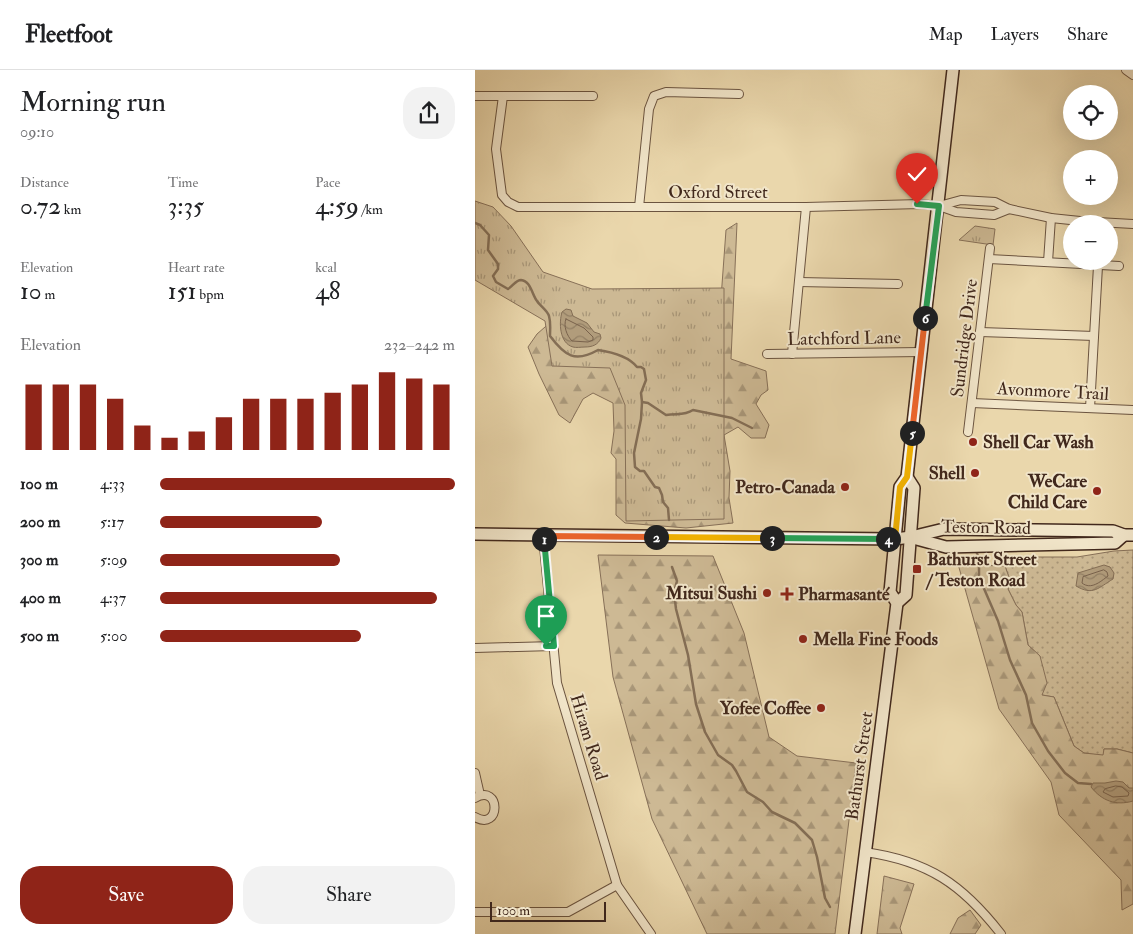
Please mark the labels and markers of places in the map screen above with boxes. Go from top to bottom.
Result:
pin [896,153,938,204]
pin: 6 [913,306,937,330]
pin: 5 [899,420,925,446]
place label: Shell Car Wash [983,431,1094,454]
marker: Shell Car Wash [967,436,979,448]
place label: Shell [929,462,965,485]
marker: Shell [969,467,981,479]
place label: WeCare Child Care [1008,470,1087,514]
place label: Petro-Canada [735,476,836,499]
marker: Petro-Canada [839,481,851,493]
marker: WeCare Child Care [1091,485,1103,497]
pin: 2 [643,524,669,550]
pin: 1 [531,526,557,552]
pin: 3 [759,526,785,550]
pin: 4 [875,526,901,552]
place label: Bathurst Street / Teston Road [925,548,1037,592]
marker: Bathurst Street / Teston Road [911,563,923,575]
place label: Mitsui Sushi [664,582,757,605]
place label: Pharmasanté [798,583,890,606]
marker: Mitsui Sushi [761,587,773,599]
marker: Pharmasanté [780,587,794,601]
pin [525,595,567,646]
place label: Mella Fine Foods [812,628,938,651]
marker: Mella Fine Foods [797,633,809,645]
place label: Yofee Coffee [719,697,811,720]
marker: Yofee Coffee [815,702,827,714]

